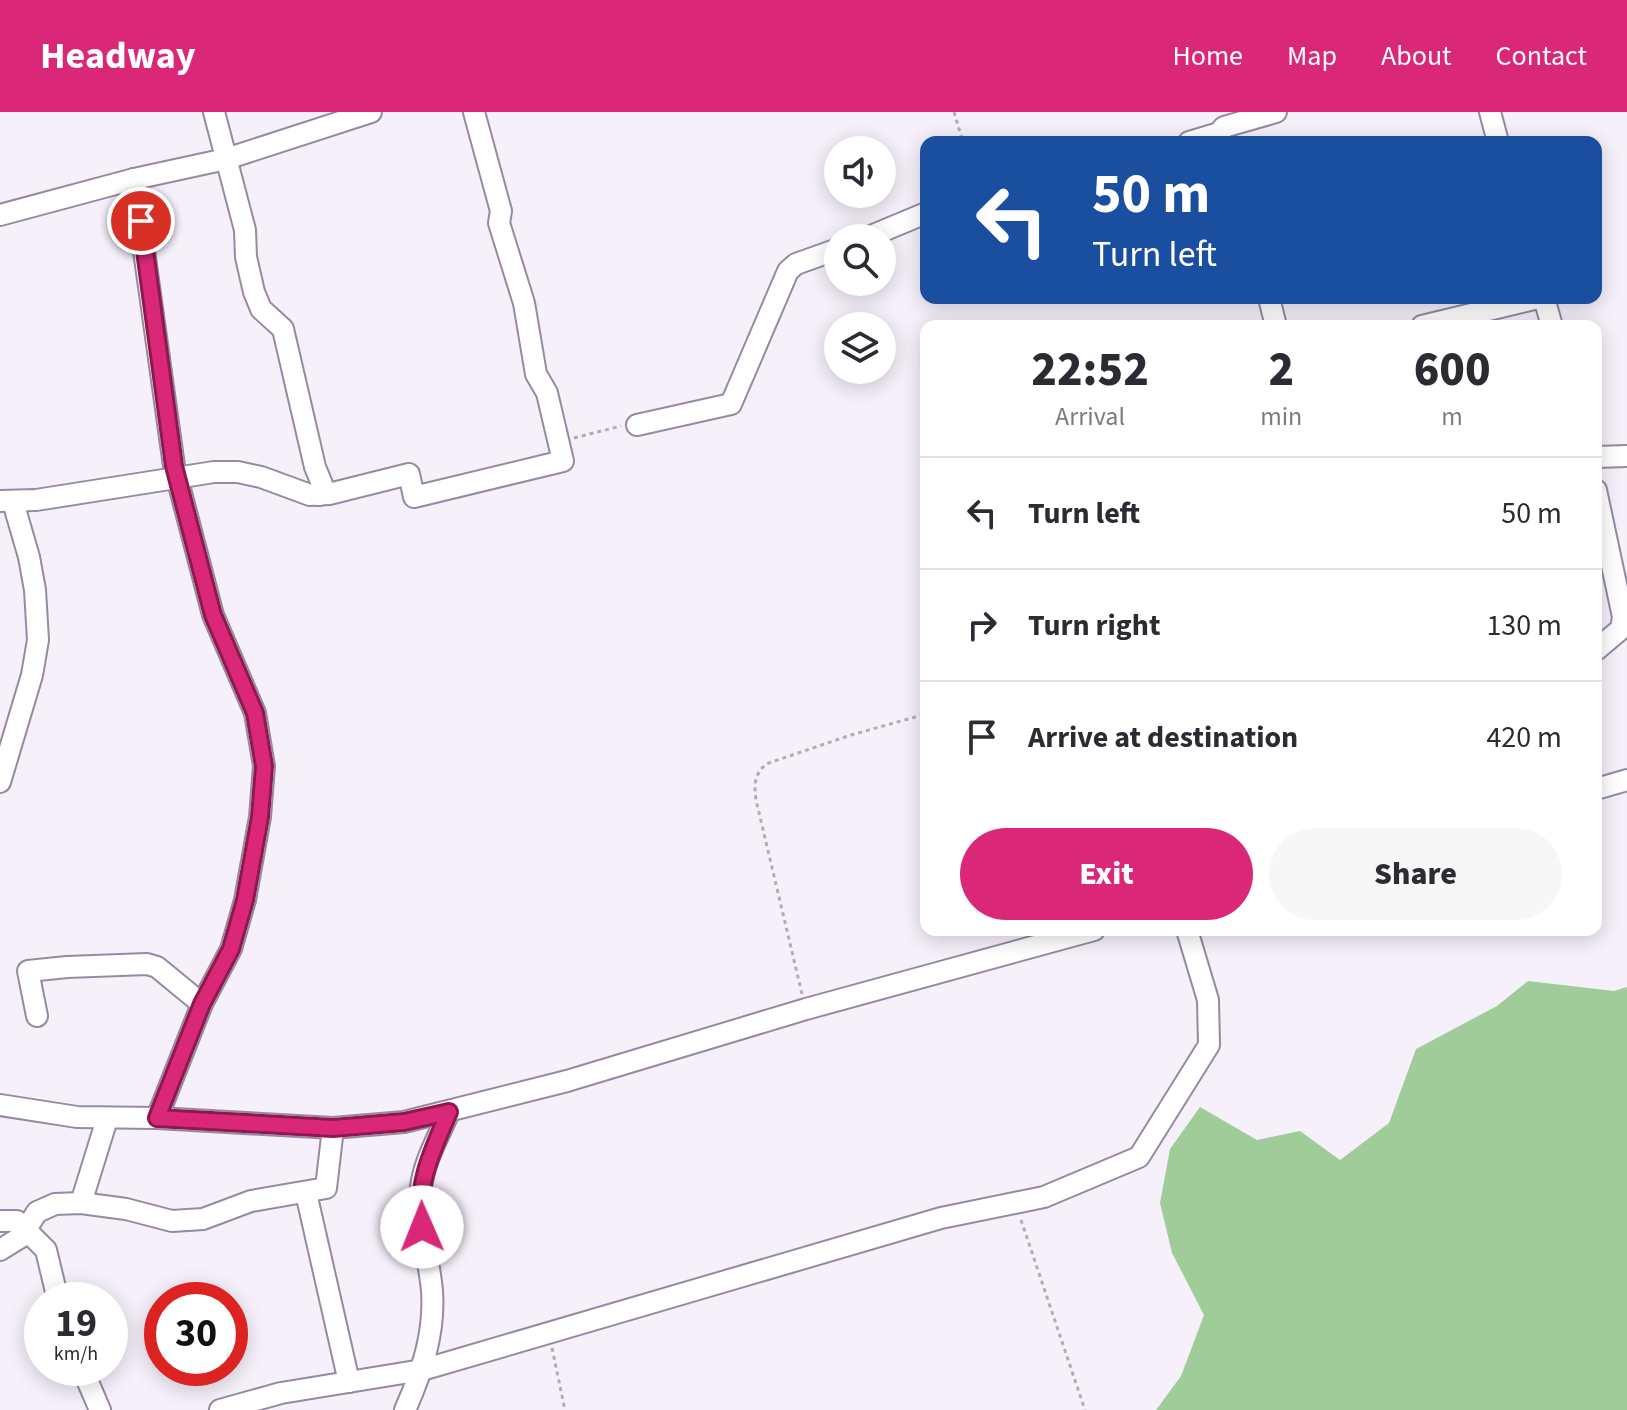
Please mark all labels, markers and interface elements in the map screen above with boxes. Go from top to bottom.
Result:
text: Headway [40,29,196,83]
text: Home [1172,36,1243,76]
text: Map [1287,36,1337,76]
text: About [1381,36,1452,76]
text: Contact [1496,36,1587,76]
map controls [824,136,896,384]
button: sound [824,136,896,208]
text: 50 m [1092,155,1210,234]
icon: left [960,168,1064,272]
pin [107,187,175,255]
icon: arrive [119,199,163,243]
button: search [824,224,896,296]
text: Turn left [1092,229,1217,280]
button: layers [824,312,896,384]
text: 22:52 [1031,336,1149,404]
text: 2 [1268,336,1294,404]
text: 600 [1414,336,1491,404]
text: Arrival [1055,398,1125,435]
text: min [1260,398,1302,435]
text: m [1441,398,1463,435]
icon: left [960,491,1004,535]
text: Turn left [1028,492,1140,535]
text: 50 m [1501,492,1562,535]
icon: right [960,603,1004,647]
text: Turn right [1028,604,1160,647]
text: 130 m [1486,604,1562,647]
icon: arrive [960,715,1004,759]
text: Arrive at destination [1028,716,1298,759]
text: 420 m [1486,716,1562,759]
button: Exit [960,828,1253,920]
button: Share [1269,828,1562,920]
position arrow [380,1185,464,1269]
speed limit sign: 30 [144,1282,248,1386]
text: 19 [55,1295,97,1352]
text: km/h [54,1340,98,1368]

